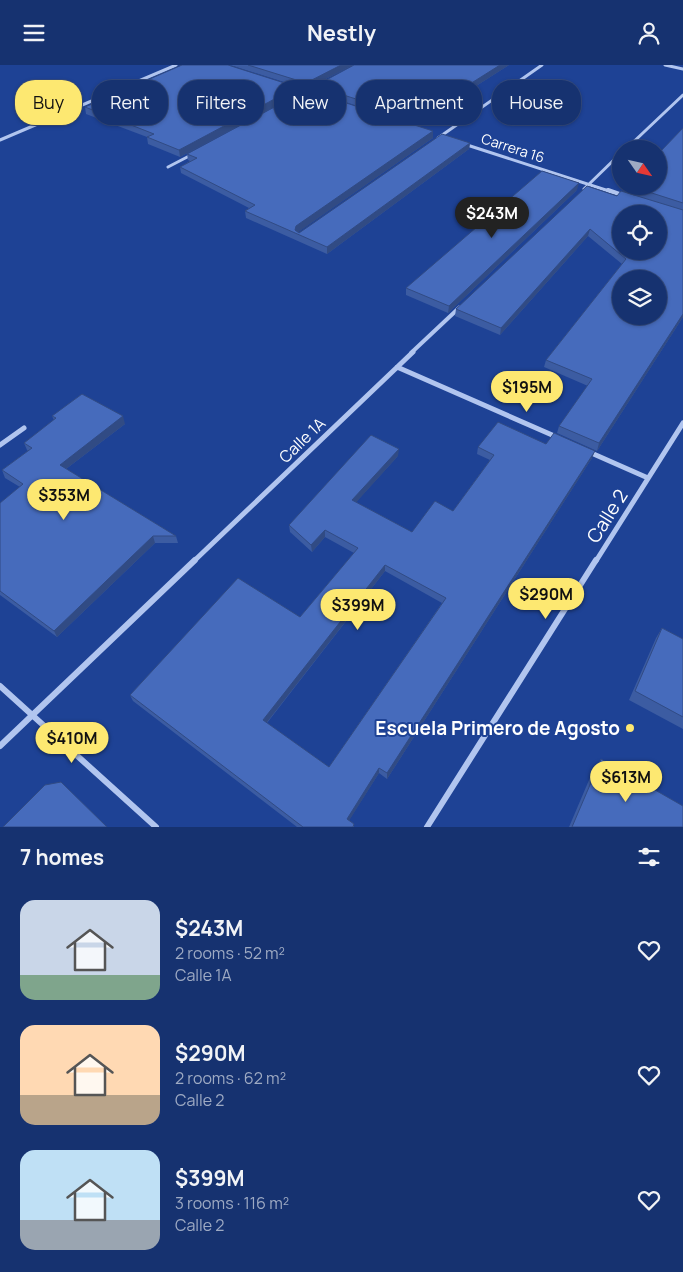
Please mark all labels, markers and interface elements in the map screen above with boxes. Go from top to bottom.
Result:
text: Nestly [307,18,376,48]
icon: menu [20,19,48,47]
icon: person [635,19,663,47]
chip: Buy [15,80,82,125]
chip: Rent [92,80,168,125]
chip: Filters [178,80,264,125]
chip: New [274,80,346,125]
chip: Apartment [356,80,482,125]
chip: House [492,80,581,125]
street label: Carrera 16 [479,128,547,167]
north arrow [612,140,668,195]
map controls [612,140,667,325]
pin: $243M [457,197,527,239]
text: $243M [466,202,518,224]
button: locate [612,205,667,260]
button: layers [612,270,667,325]
pin: $195M [492,371,562,413]
text: $195M [502,376,552,398]
street label: Calle 1A [274,412,330,468]
pin: $353M [29,479,99,521]
text: $353M [38,484,90,506]
street label: Calle 2 [580,484,634,548]
pin: $290M [511,577,581,620]
text: $290M [519,583,573,605]
pin: $399M [323,589,393,631]
text: $399M [332,594,384,616]
place label: Escuela Primero de Agosto [375,715,620,741]
pin: $410M [37,721,107,764]
marker: Escuela Primero de Agosto [624,722,636,734]
text: $410M [47,727,98,749]
pin: $613M [591,761,661,803]
text: $613M [601,766,651,788]
text: 7 homes [20,843,104,871]
icon: filters [635,843,663,871]
text: $243M [175,914,243,942]
icon: home [60,920,120,980]
icon: heart [635,936,663,964]
text: 2 rooms · 52 m² [175,942,285,964]
text: Calle 1A [175,964,232,986]
text: $290M [175,1039,246,1067]
icon: home [60,1045,120,1105]
icon: heart [635,1061,663,1089]
text: 2 rooms · 62 m² [175,1067,286,1089]
text: Calle 2 [175,1089,224,1111]
text: $399M [175,1164,244,1192]
icon: home [60,1170,120,1230]
icon: heart [635,1186,663,1214]
text: 3 rooms · 116 m² [175,1192,289,1214]
text: Calle 2 [175,1214,224,1236]

